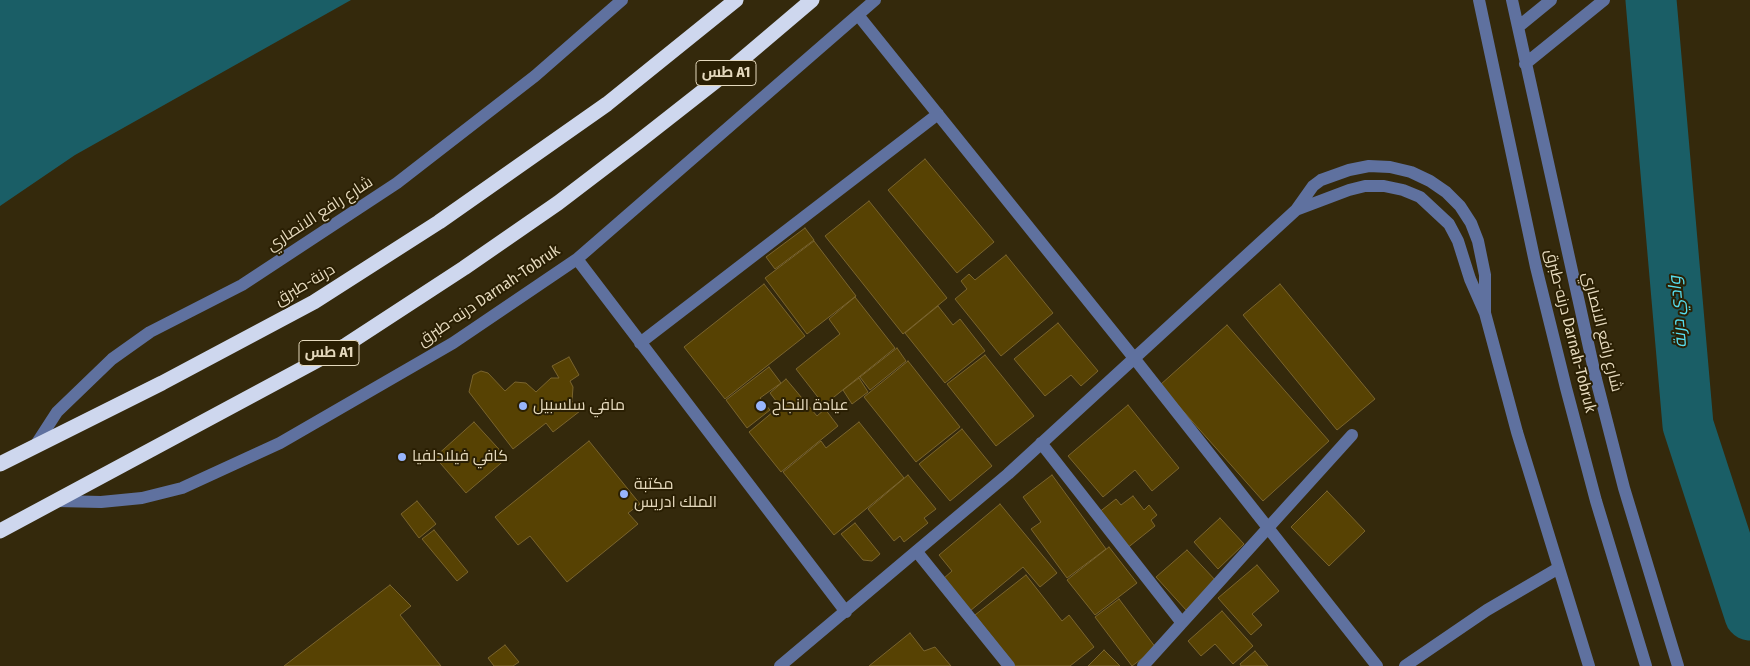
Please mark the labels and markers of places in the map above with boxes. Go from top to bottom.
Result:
place label: مافي سلسبيل [533,396,625,416]
place label: عيادة النجاح [772,396,849,416]
marker: عيادة النجاح [754,399,768,413]
marker: مافي سلسبيل [517,400,529,412]
place label: كافي فيلادلفيا [412,447,508,467]
marker: كافي فيلادلفيا [396,451,408,463]
place label: مكتبة الملك ادريس [634,475,717,513]
marker: مكتبة الملك ادريس [618,488,630,500]

